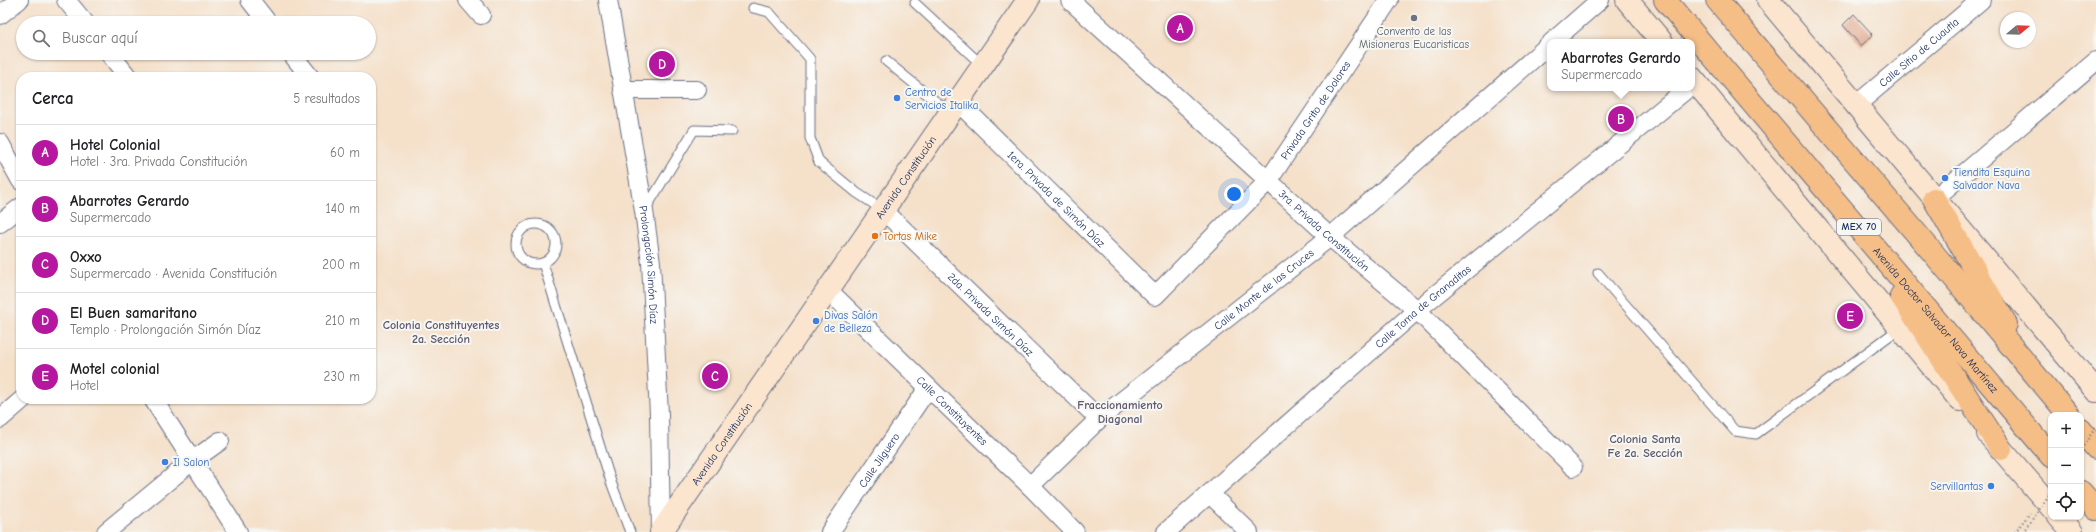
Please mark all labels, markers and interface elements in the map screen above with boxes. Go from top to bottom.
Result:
north arrow [2000,12,2036,48]
pin: A [1167,13,1193,43]
marker: Convento de las Misioneras Eucaristicas [1409,13,1419,23]
street label: Calle Sitio de Cuautla [1876,15,1961,89]
search box [16,16,376,60]
place label: Convento de las Misioneras Eucaristicas [1359,25,1469,51]
icon: search [30,27,52,49]
text: Buscar aquí [62,29,138,47]
popup [1547,39,1695,91]
pin: D [649,49,675,79]
text: Abarrotes Gerardo [1561,49,1681,67]
street label: Privada Grito de Dolores [1278,58,1353,162]
text: Supermercado [1561,67,1643,82]
place label: Centro de Servicios Italika [905,86,978,112]
text: Cerca [32,89,74,108]
text: 5 resultados [293,91,360,106]
marker: Centro de Servicios Italika [892,93,902,103]
pin: B [1608,104,1634,134]
street label: Avenida Constitución [873,133,939,221]
text: Hotel Colonial [70,136,160,154]
text: A [41,145,49,160]
text: 60 m [330,145,360,160]
street label: 1era. Privada de Simón Díaz [1005,148,1108,250]
text: Hotel · 3ra. Privada Constitución [70,154,247,169]
place label: Tiendita Esquina Salvador Nava [1953,166,2030,192]
marker: Tiendita Esquina Salvador Nava [1940,173,1950,183]
your location [1224,184,1244,204]
street label: 3ra. Privada Constitución [1276,187,1372,274]
text: Abarrotes Gerardo [70,192,189,210]
text: B [41,201,49,216]
text: 140 m [326,201,360,216]
street label: Prolongación Simón Díaz [637,205,661,324]
text: Supermercado [70,210,151,225]
road number: MEX 70 [1837,219,1881,235]
place label: Tortas Mike [883,230,937,243]
marker: Tortas Mike [870,231,880,241]
street label: Avenida Doctor Salvador Nava Martínez [1870,244,2001,396]
street label: Calle Monte de las Cruces [1211,246,1317,332]
text: Oxxo [70,248,102,266]
text: C [41,257,49,272]
text: 200 m [322,257,360,272]
street label: Calle Toma de Granaditas [1372,262,1474,351]
text: Supermercado · Avenida Constitución [70,266,277,281]
street label: 2da. Privada Simón Díaz [945,270,1037,359]
pin: E [1837,301,1863,331]
text: El Buen samaritano [70,304,197,322]
place label: Divas Salón de Belleza [824,309,878,335]
text: D [41,313,49,328]
text: 210 m [325,313,360,328]
marker: Divas Salón de Belleza [811,316,821,326]
district label: Colonia Constituyentes 2a. Sección [383,318,499,346]
text: Templo · Prolongación Simón Díaz [70,322,261,337]
text: Motel colonial [70,360,160,378]
pin: C [702,361,728,391]
text: E [41,369,49,384]
text: 230 m [324,369,360,384]
street label: Calle Constituyentes [914,373,991,448]
text: Hotel [70,378,99,393]
district label: Fraccionamiento Diagonal [1077,398,1163,426]
street label: Avenida Constitución [689,400,755,488]
map controls [2048,412,2084,520]
button: + [2048,412,2084,448]
street label: Calle Jilguero [856,430,902,490]
district label: Colonia Santa Fe 2a. Sección [1607,432,1683,460]
button: − [2048,448,2084,484]
place label: Il Salon [173,456,209,469]
marker: Il Salon [160,457,170,467]
place label: Servillantas [1930,480,1983,493]
marker: Servillantas [1986,481,1996,491]
button: locate [2048,484,2084,520]

